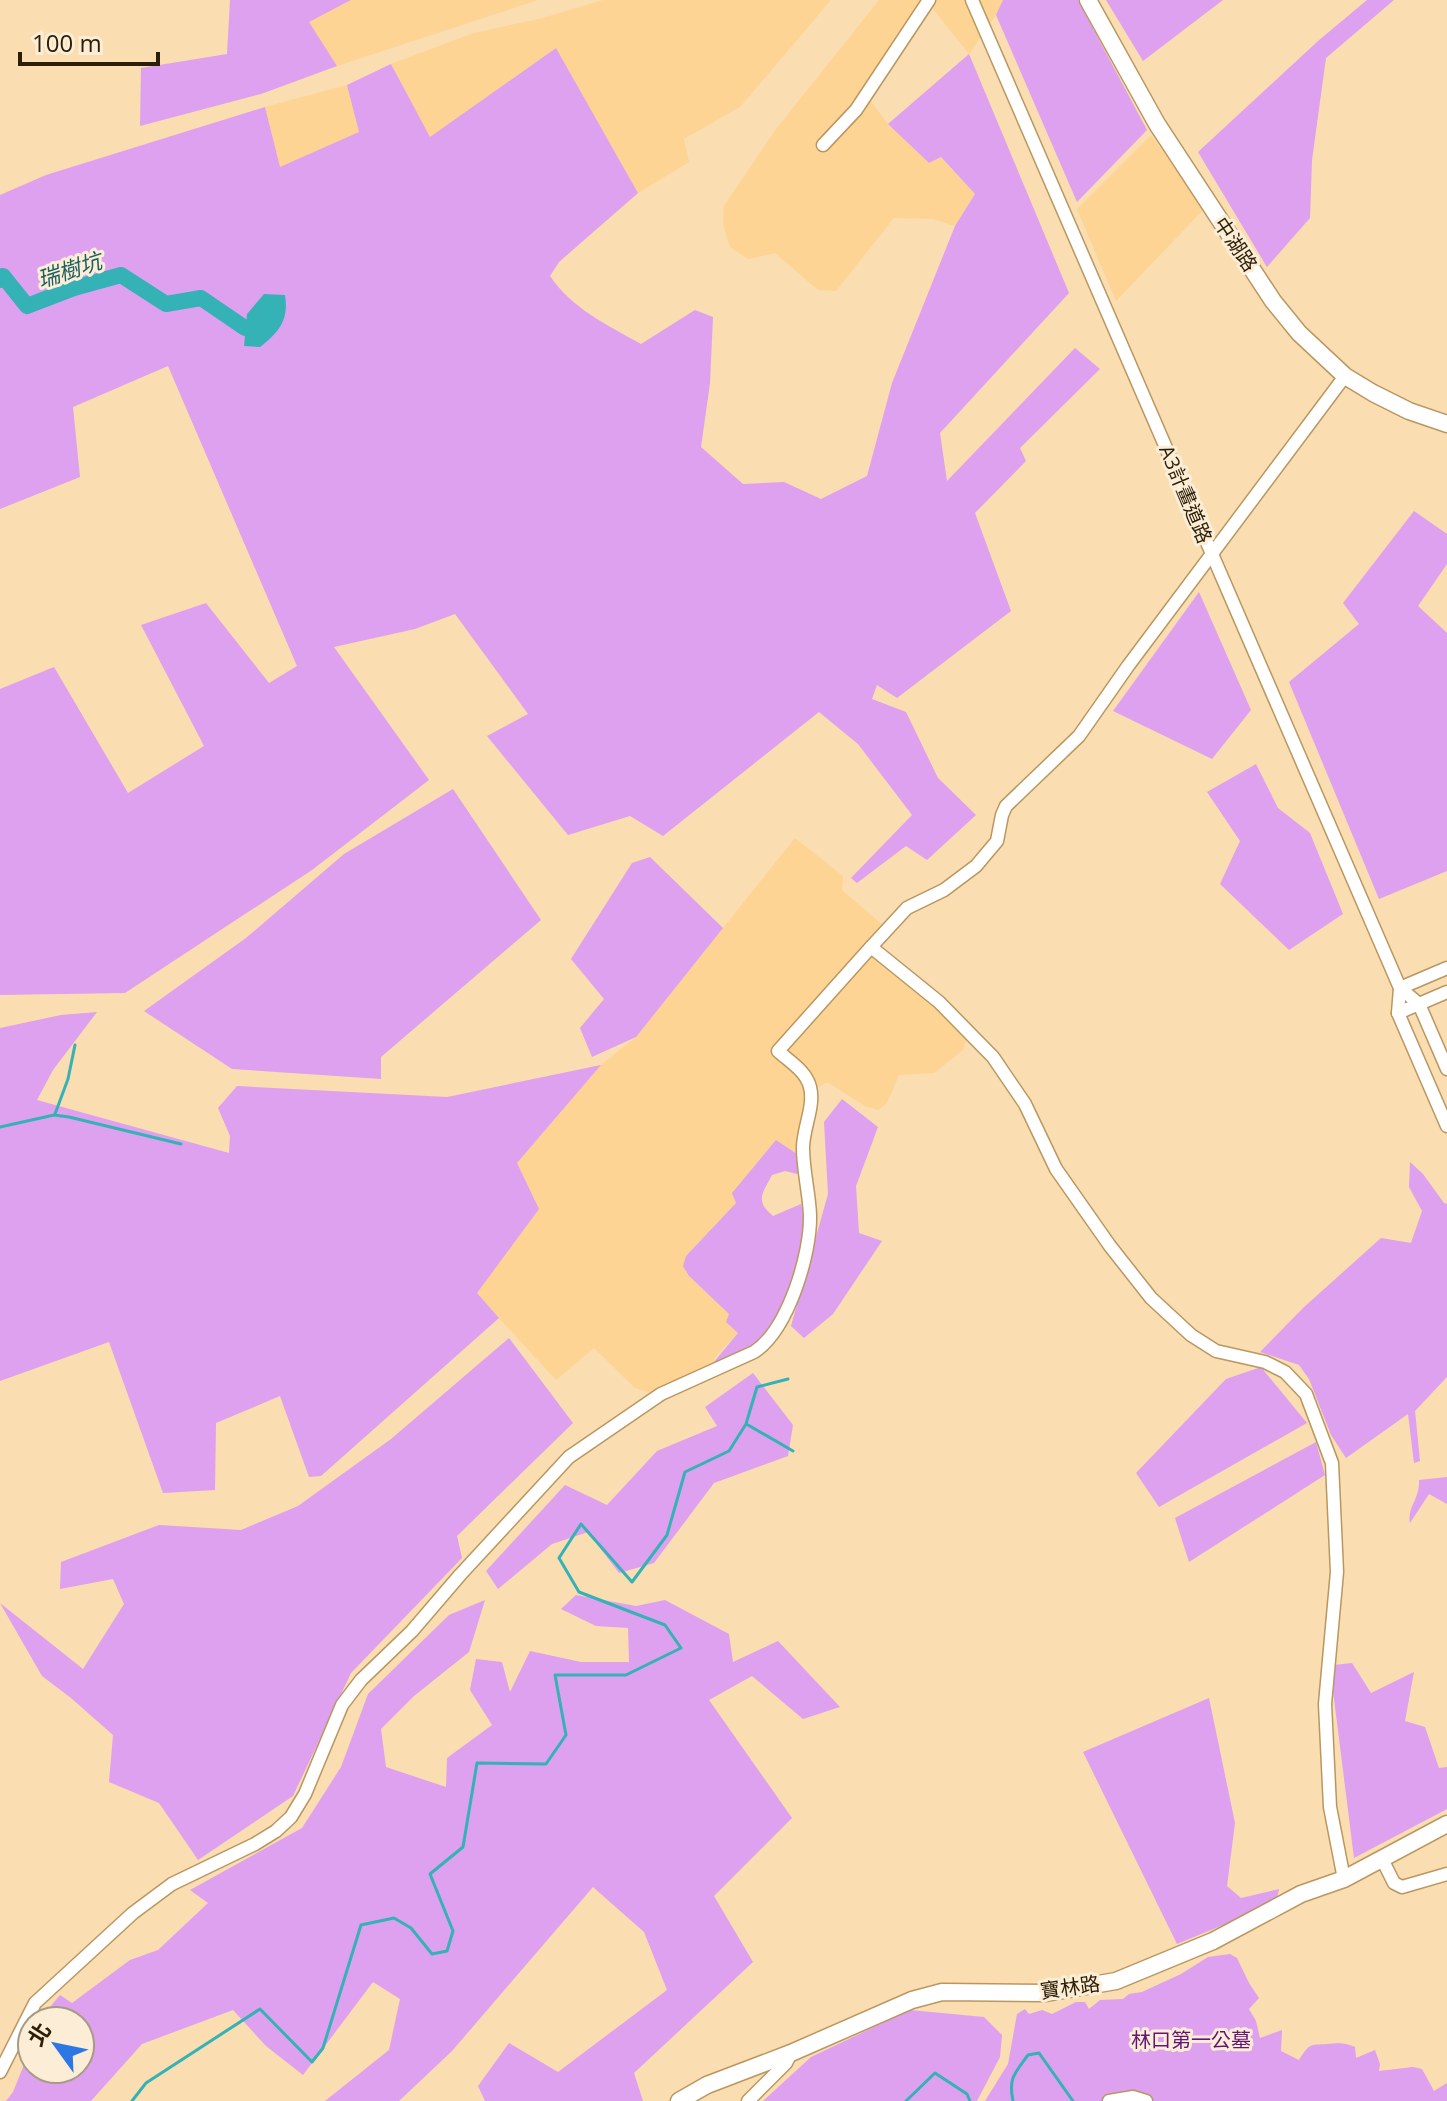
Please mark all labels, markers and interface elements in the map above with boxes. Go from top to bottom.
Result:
scale bar [20,16,158,66]
text: 100 m [32,26,102,59]
street label: 中湖路 [1208,212,1264,276]
water label: 瑞樹坑 [33,244,108,293]
street label: A3計畫道路 [1153,441,1219,547]
street label: 寶林路 [1038,1969,1102,2005]
north arrow [16,2005,96,2085]
text: 北 [20,2016,57,2051]
park label: 林口第一公墓 [1131,2026,1251,2053]

